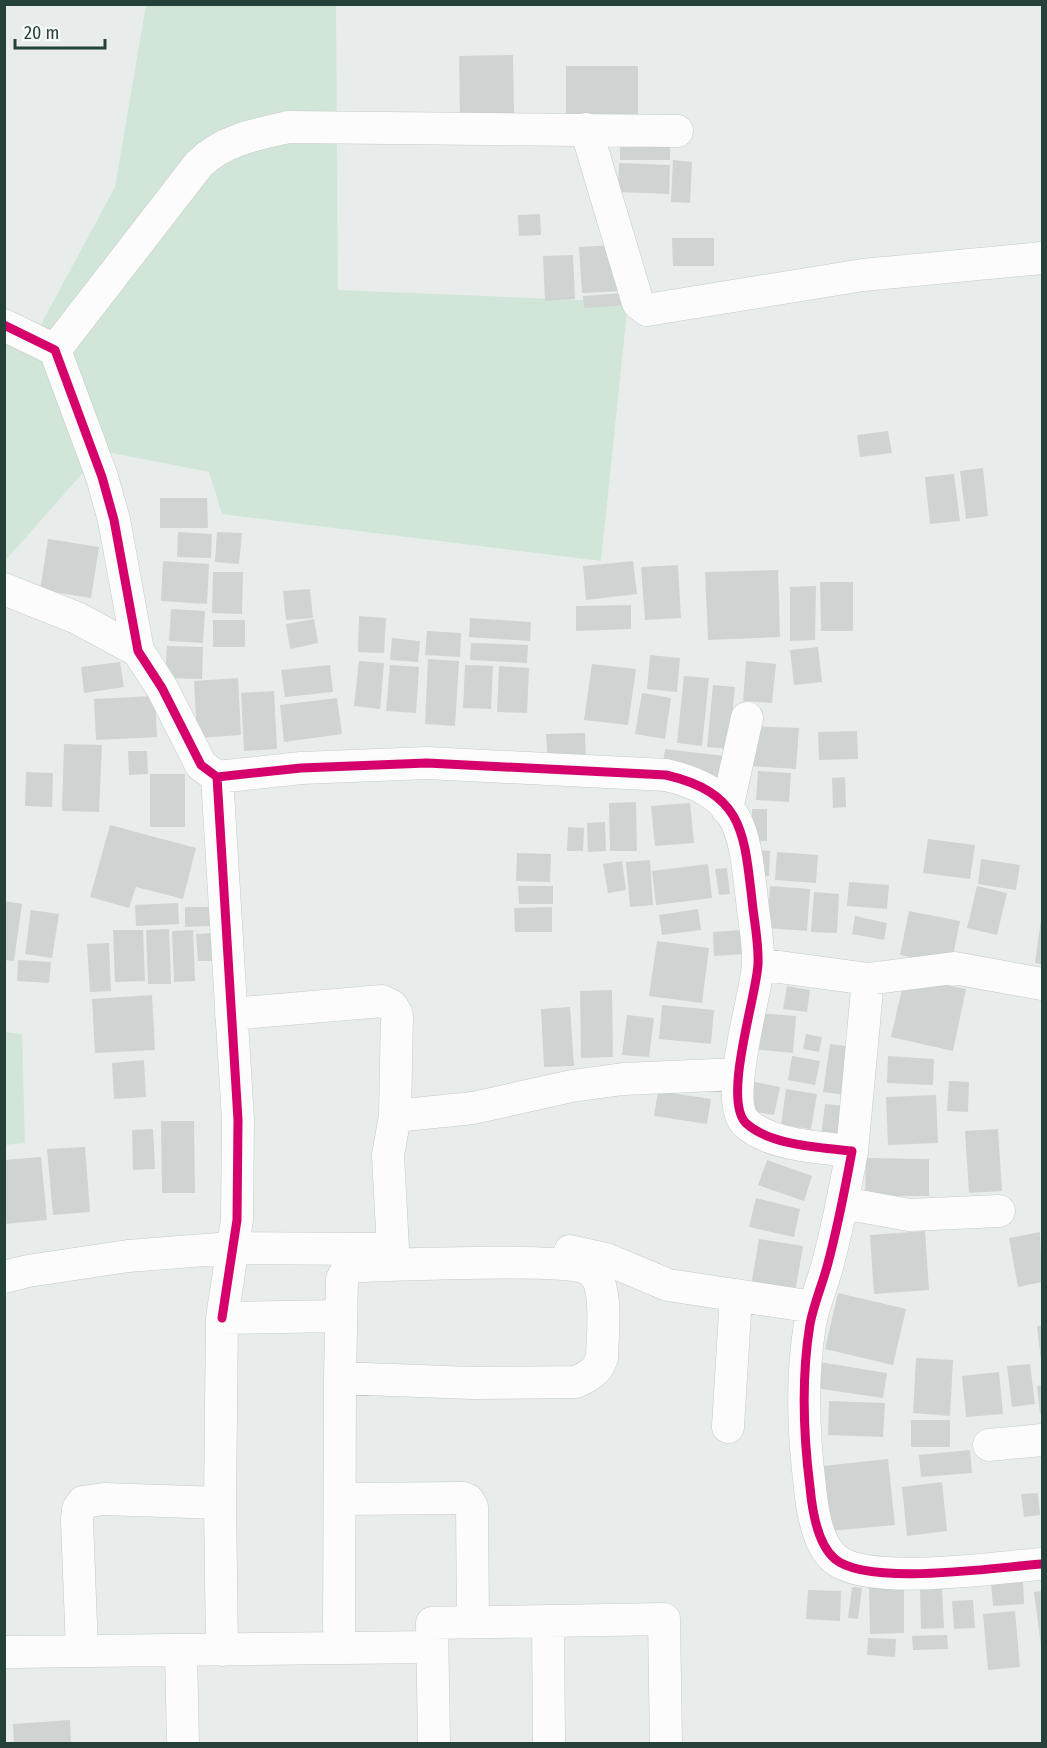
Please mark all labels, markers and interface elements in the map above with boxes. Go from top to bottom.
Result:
scale bar [15,12,105,50]
text: 20 m [24,22,59,44]

